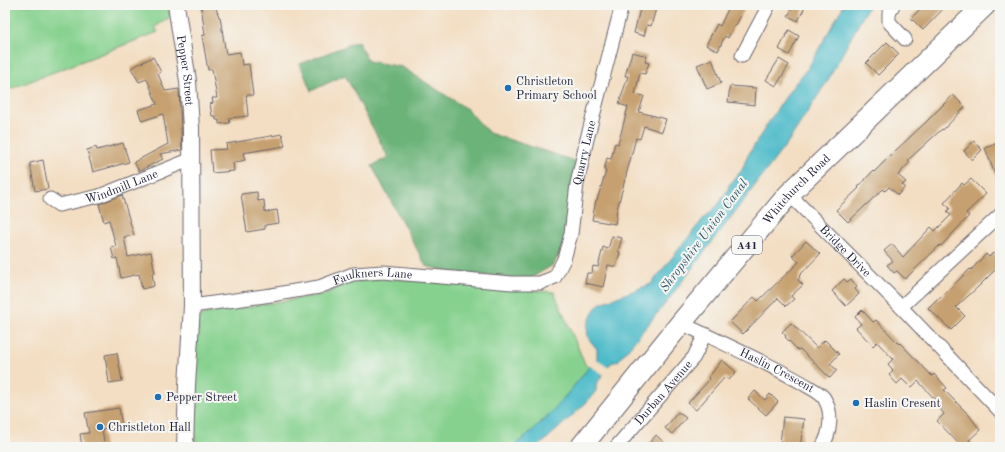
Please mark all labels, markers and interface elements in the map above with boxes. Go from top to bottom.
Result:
street label: Pepper Street [174,34,195,106]
place label: Christleton Primary School [516,76,597,102]
marker: Christleton Primary School [503,83,513,93]
street label: Quarry Lane [572,119,599,187]
street label: Whitchurch Road [761,153,833,227]
street label: Windmill Lane [84,168,160,206]
water label: Shropshire Union Canal [658,177,751,295]
street label: Bridge Drive [817,224,873,280]
road number: A41 [732,236,762,254]
street label: Faulkners Lane [331,267,413,288]
street label: Haslin Crescent [738,347,816,395]
street label: Durban Avenue [633,358,695,428]
marker: Pepper Street [153,392,163,402]
place label: Pepper Street [166,392,237,404]
marker: Haslin Cresent [851,398,861,408]
place label: Haslin Cresent [864,398,941,410]
marker: Christleton Hall [95,422,105,432]
place label: Christleton Hall [108,422,191,434]

